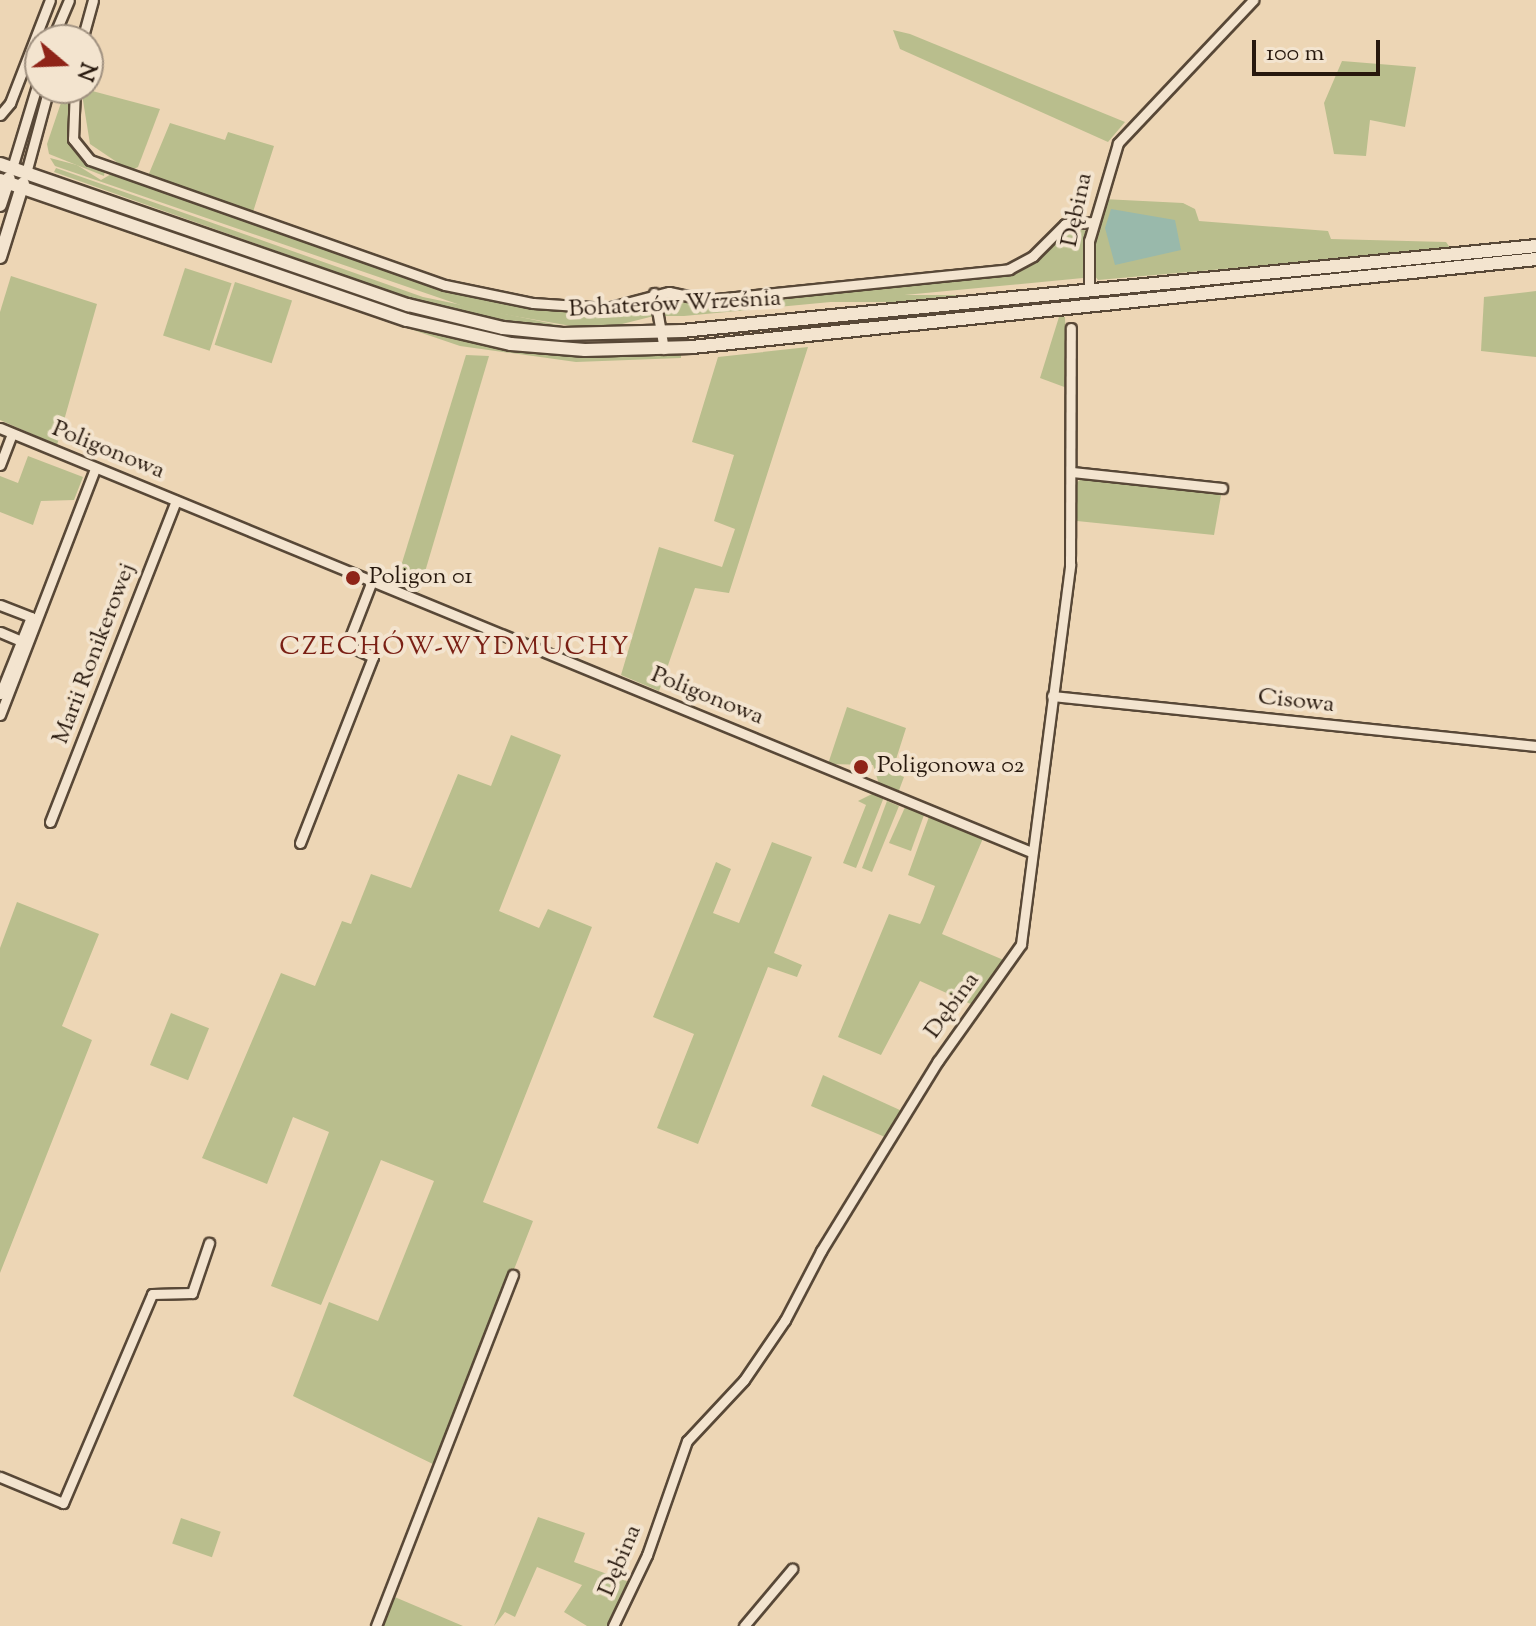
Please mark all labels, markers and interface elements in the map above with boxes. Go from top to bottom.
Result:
north arrow [24,24,104,104]
scale bar [1256,24,1384,74]
text: 100 m [1266,37,1324,71]
text: N [67,58,103,85]
street label: Dębina [1056,170,1100,250]
street label: Bohaterów Września [568,285,782,325]
street label: Poligonowa [47,415,169,487]
street label: Marii Ronikerowej [47,560,143,748]
place label: Poligon 01 [369,564,473,592]
marker: Poligon 01 [344,569,362,587]
district label: CZECHÓW-WYDMUCHY [279,632,631,664]
street label: Poligonowa [646,661,768,733]
street label: Cisowa [1256,684,1336,720]
place label: Poligonowa 02 [877,753,1025,781]
marker: Poligonowa 02 [852,758,870,776]
street label: Dębina [919,967,987,1045]
street label: Dębina [593,1521,649,1601]

